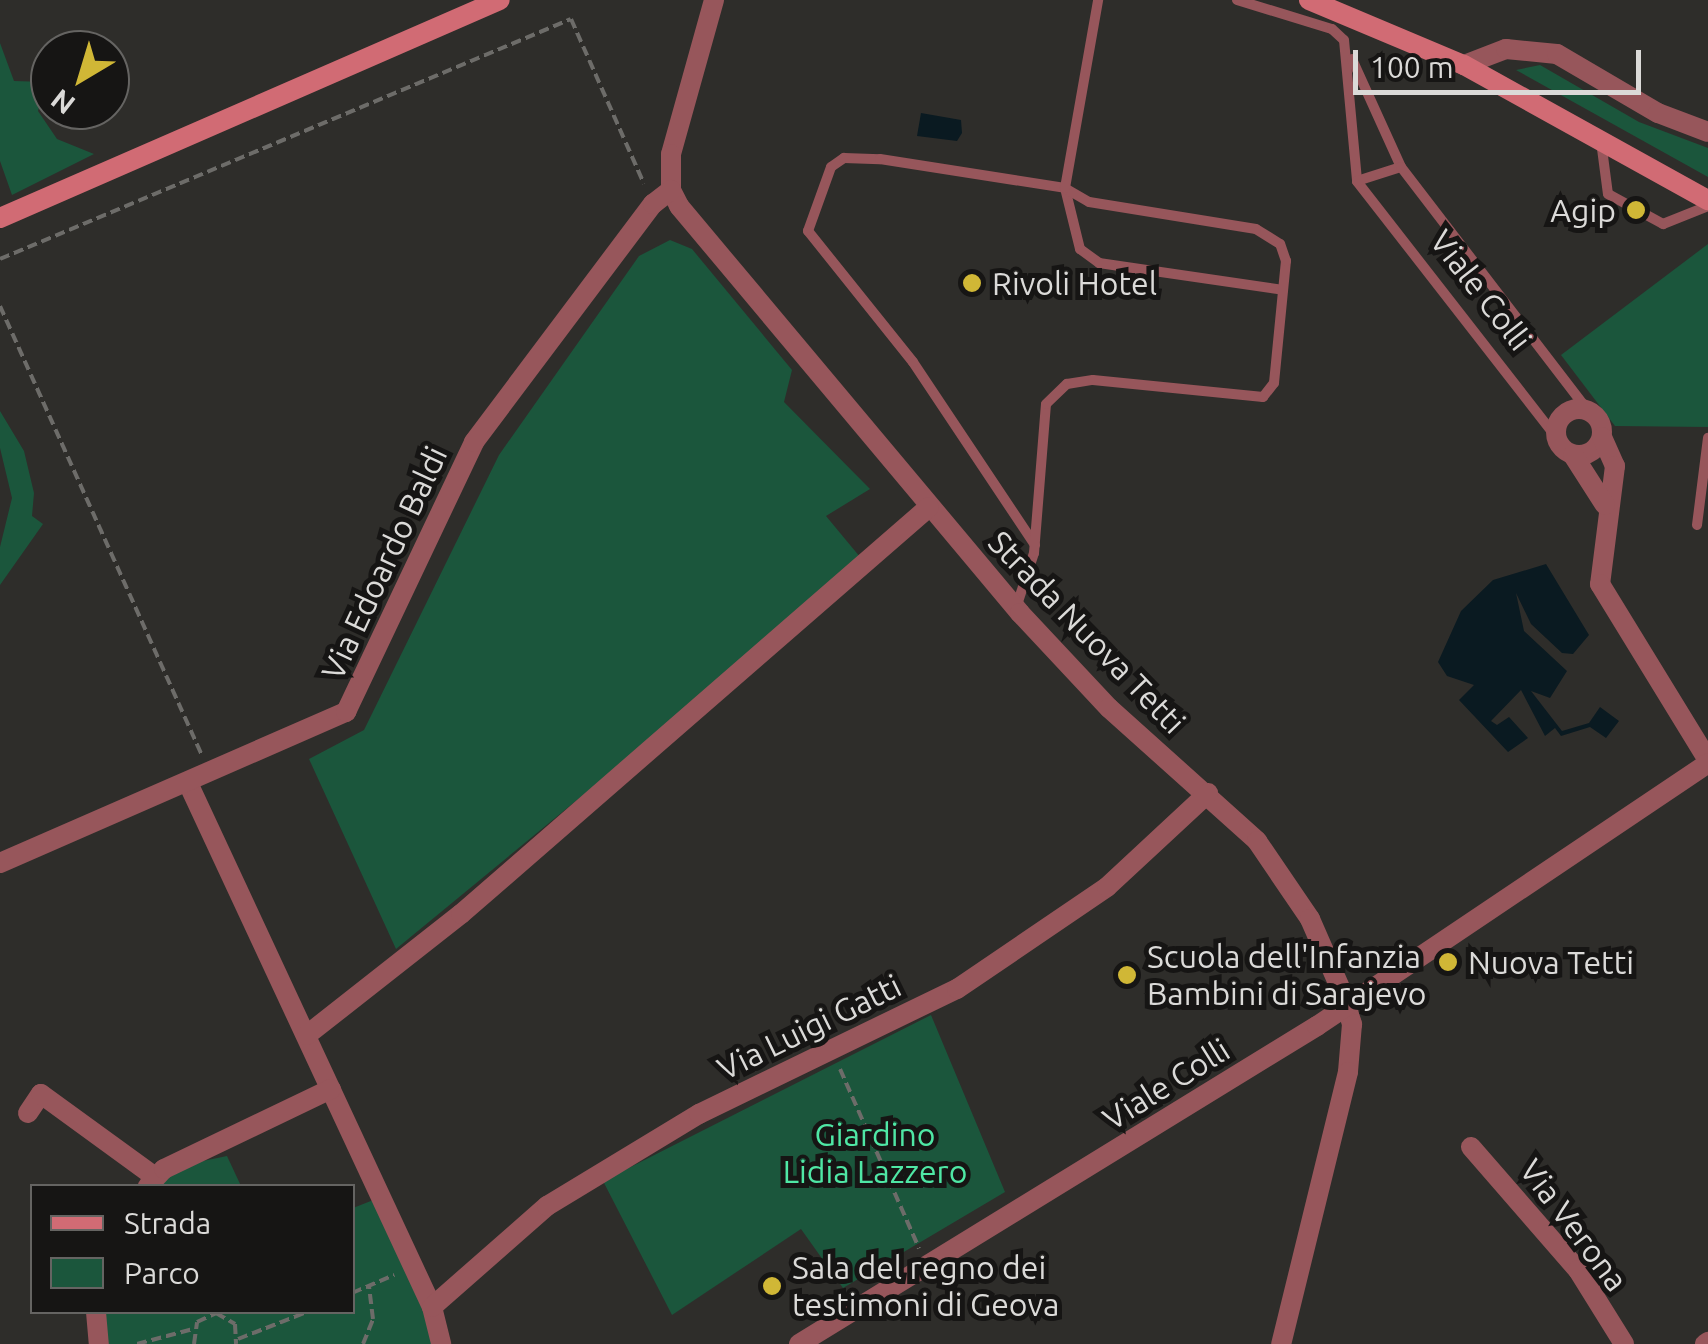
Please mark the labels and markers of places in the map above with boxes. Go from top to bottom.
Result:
place label: Agip [1550,191,1616,229]
marker: Agip [1625,199,1647,221]
place label: Rivoli Hotel [992,264,1157,302]
marker: Rivoli Hotel [961,272,983,294]
place label: Scuola dell'Infanzia Bambini di Sarajevo [1147,938,1427,1013]
place label: Nuova Tetti [1468,943,1634,981]
marker: Nuova Tetti [1437,951,1459,973]
marker: Scuola dell'Infanzia Bambini di Sarajevo [1116,964,1138,986]
place label: Sala del regno dei testimoni di Geova [792,1249,1060,1324]
marker: Sala del regno dei testimoni di Geova [761,1275,783,1297]

